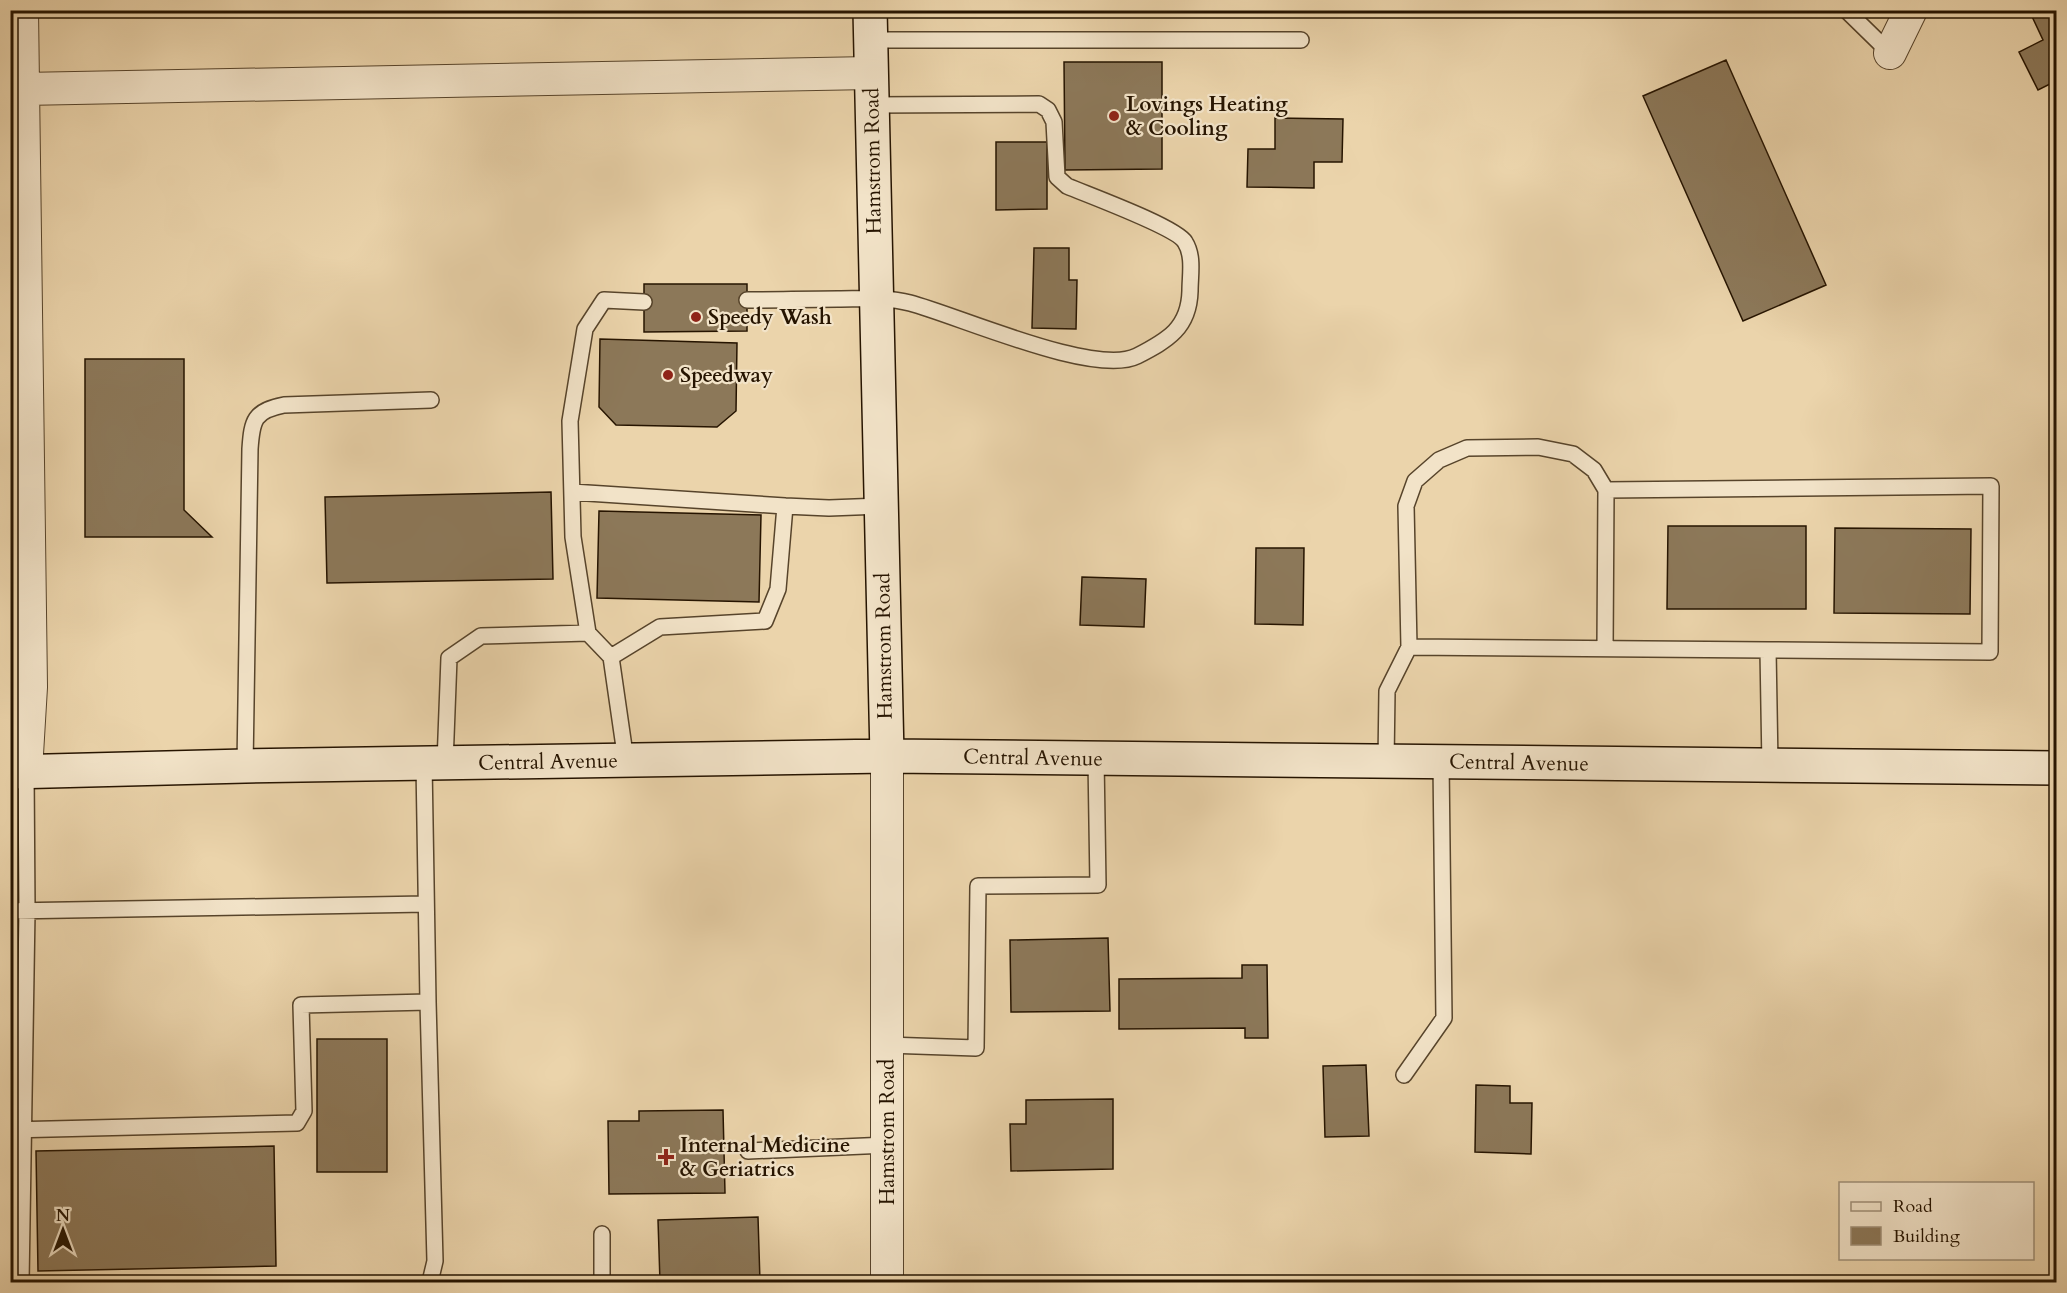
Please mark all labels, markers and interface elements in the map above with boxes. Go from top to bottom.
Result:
street label: Hamstrom Road [857,87,889,235]
place label: Lovings Heating & Cooling [1126,90,1288,143]
marker: Lovings Heating & Cooling [1107,109,1121,123]
place label: Speedy Wash [708,303,832,332]
marker: Speedy Wash [689,310,703,324]
place label: Speedway [680,361,773,390]
marker: Speedway [661,368,675,382]
street label: Hamstrom Road [868,572,900,720]
street label: Central Avenue [963,742,1103,774]
street label: Central Avenue [478,746,618,778]
street label: Central Avenue [1449,747,1589,779]
street label: Hamstrom Road [873,1059,902,1205]
place label: Internal Medicine & Geriatrics [680,1131,851,1184]
marker: Internal Medicine & Geriatrics [657,1148,675,1166]
legend [1839,1182,2034,1260]
text: Road [1893,1194,1933,1219]
north arrow [33,1200,93,1260]
text: N [56,1205,70,1227]
text: Building [1893,1224,1961,1249]

